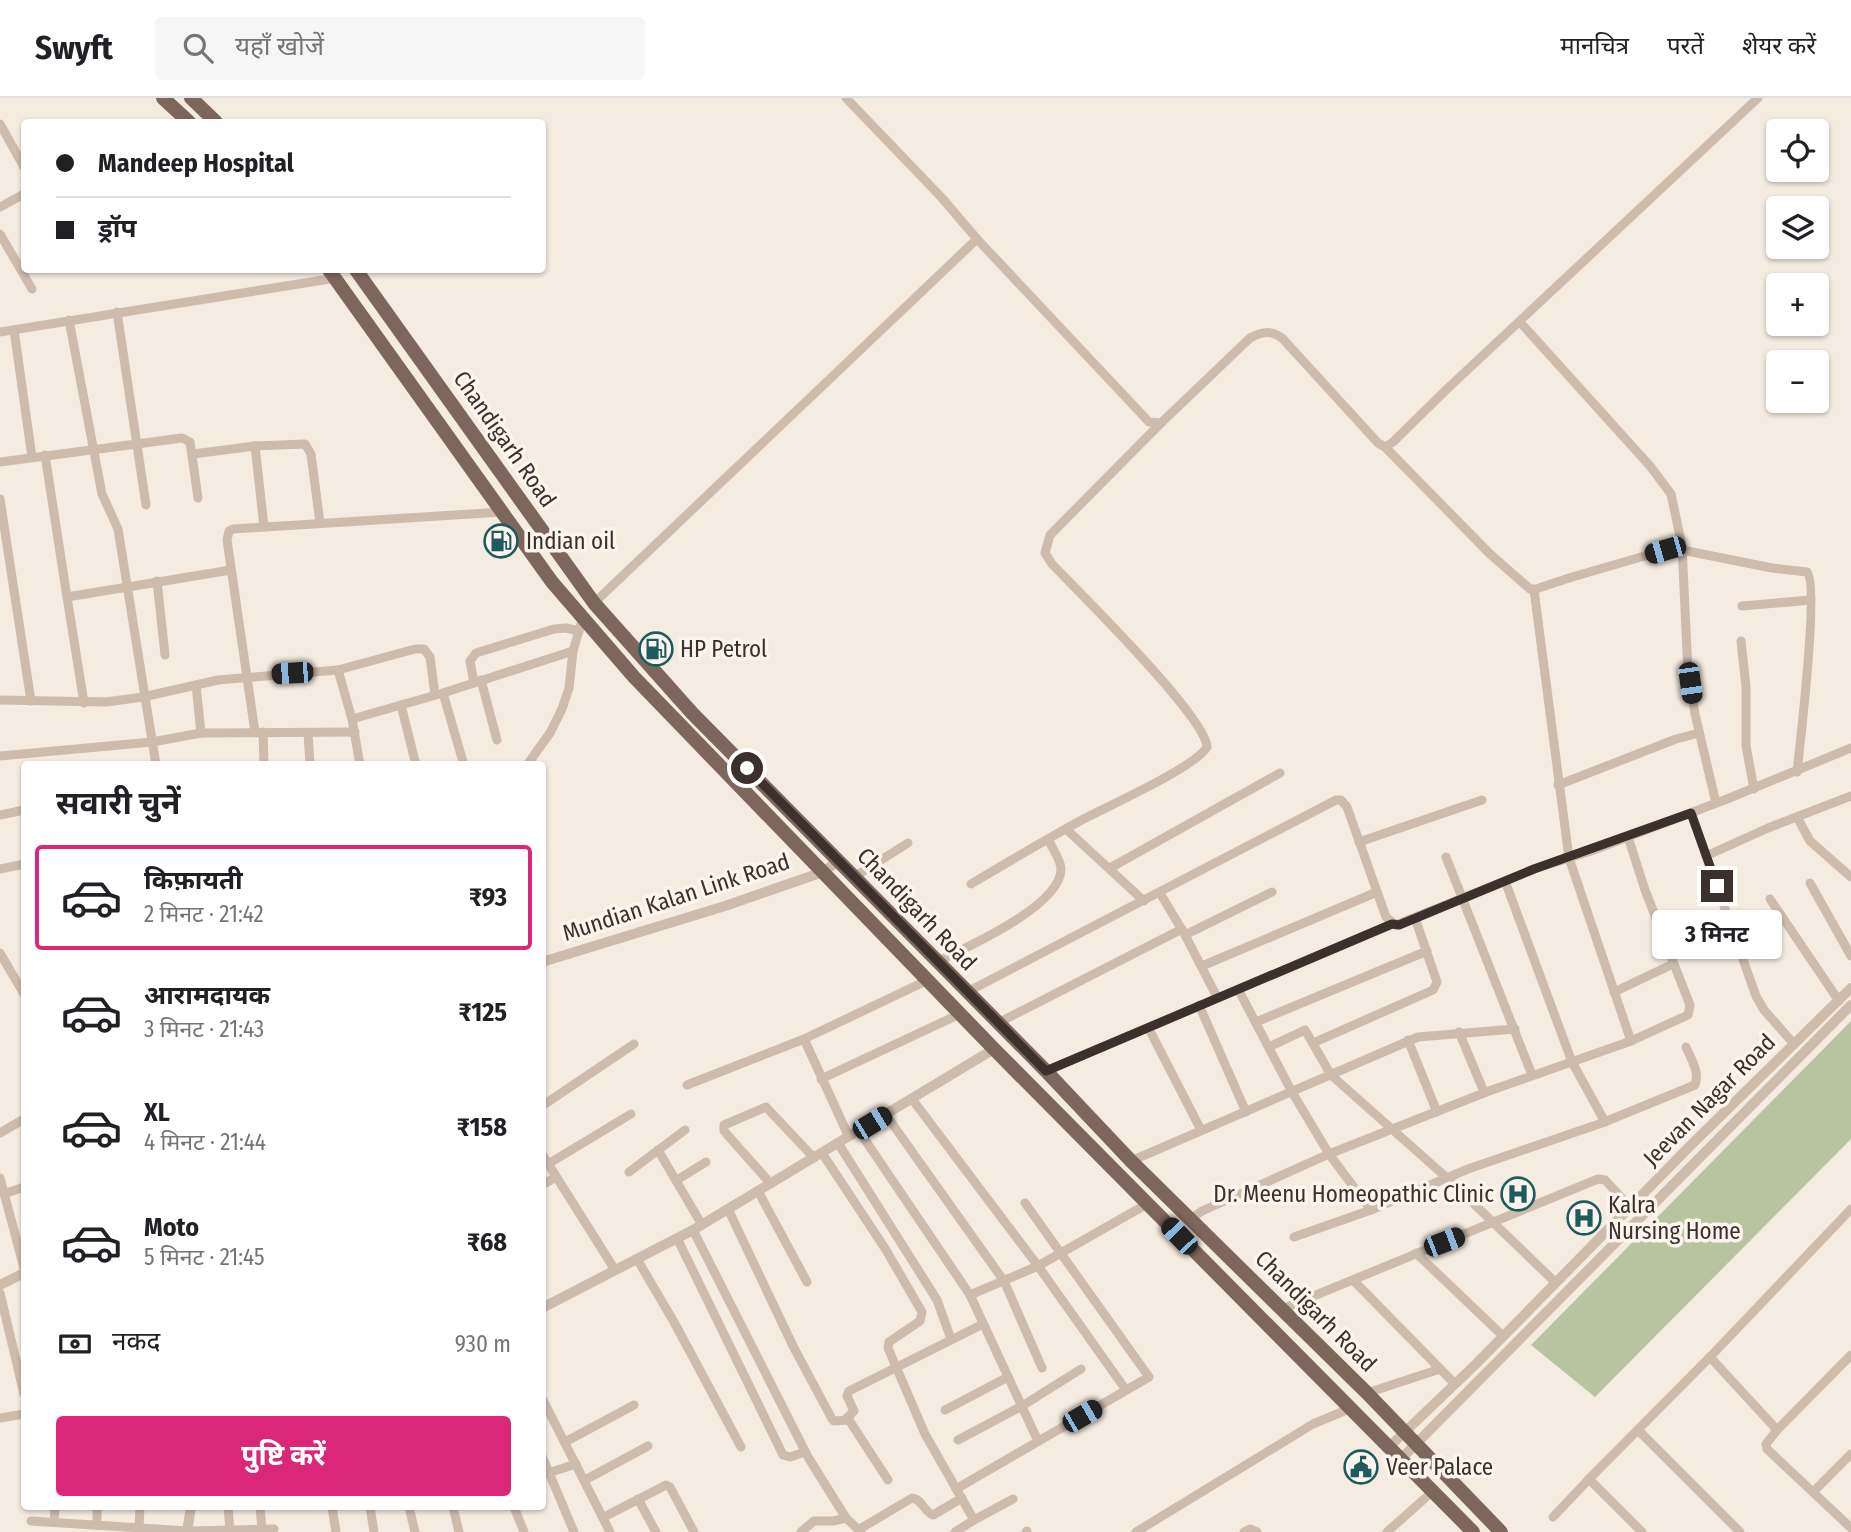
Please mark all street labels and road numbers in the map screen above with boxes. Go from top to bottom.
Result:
street label: Chandigarh Road [448,365,562,513]
street label: Chandigarh Road [851,842,983,976]
street label: Mundian Kalan Link Road [559,847,793,947]
street label: Jeevan Nagar Road [1637,1028,1781,1172]
street label: Chandigarh Road [1250,1245,1382,1377]

